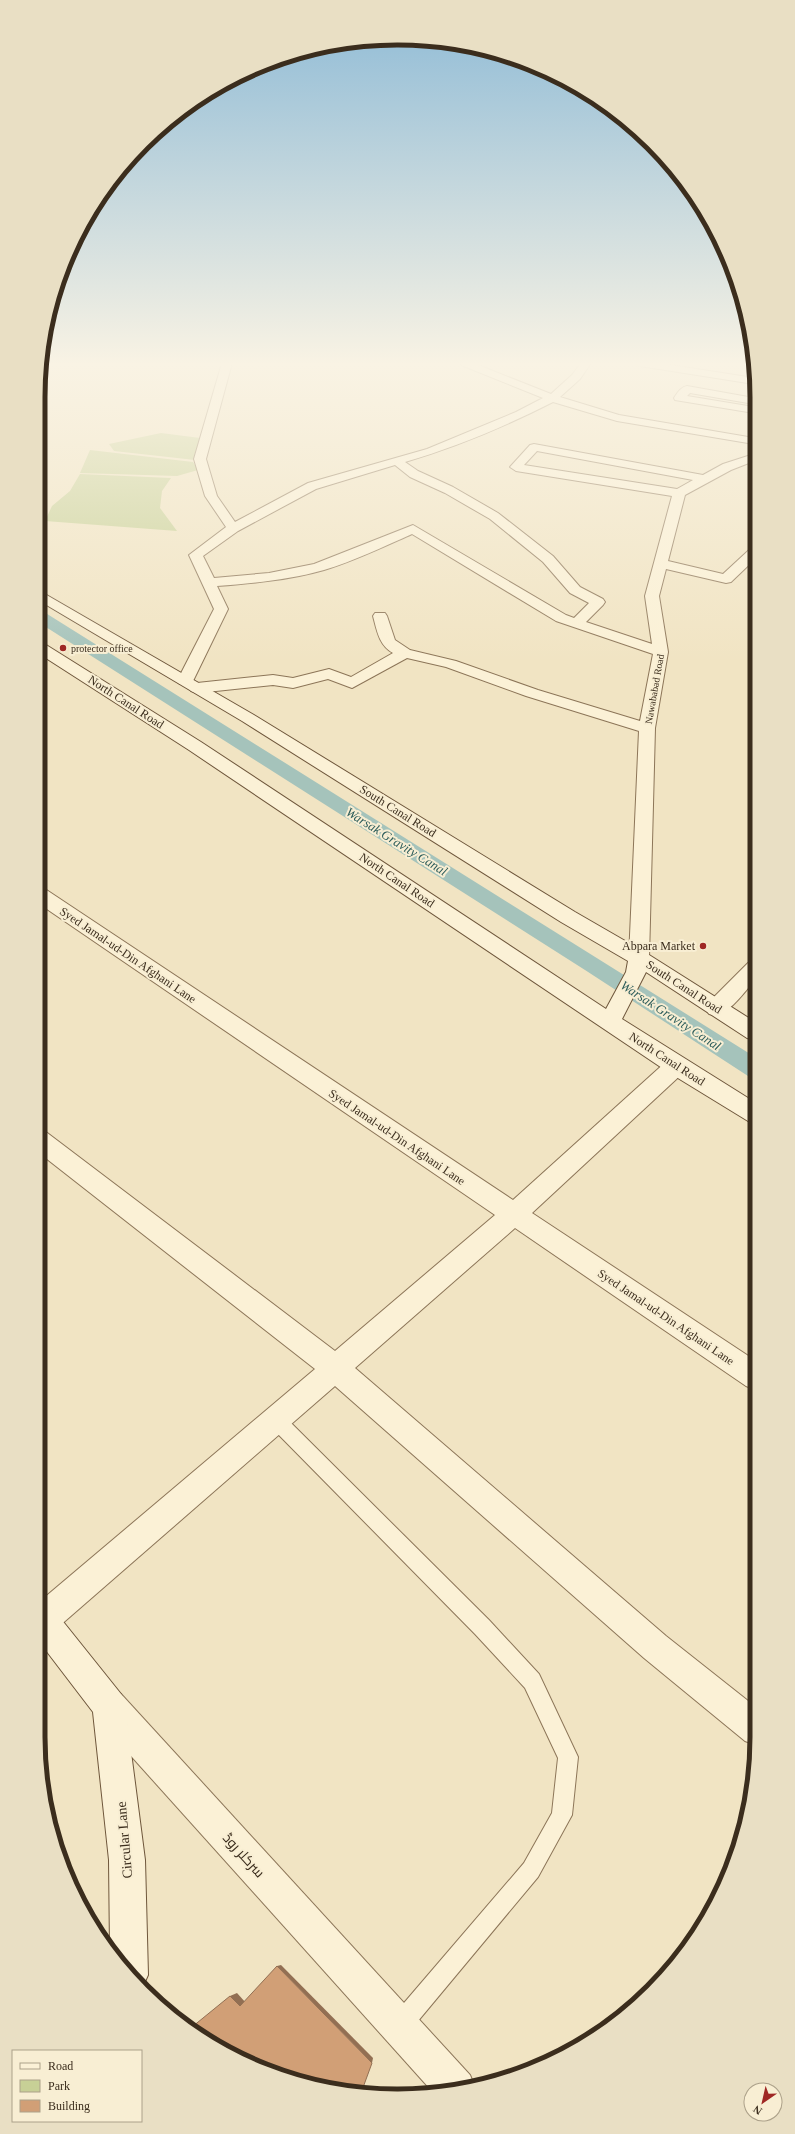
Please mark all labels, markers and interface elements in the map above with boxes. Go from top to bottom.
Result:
marker: protector office [58,643,68,653]
place label: protector office [71,643,133,654]
street label: Nawababad Road [643,653,666,725]
street label: North Canal Road [86,672,166,732]
street label: South Canal Road [357,782,439,840]
water label: Warsak Gravity Canal [343,804,450,879]
street label: North Canal Road [357,850,437,910]
street label: Syed Jamal-ud-Din Afghani Lane [57,904,199,1006]
place label: Abpara Market [622,939,696,953]
marker: Abpara Market [698,941,708,951]
street label: South Canal Road [644,957,724,1017]
water label: Warsak Gravity Canal [618,977,724,1054]
street label: North Canal Road [627,1029,707,1089]
street label: Syed Jamal-ud-Din Afghani Lane [326,1086,468,1188]
street label: Syed Jamal-ud-Din Afghani Lane [595,1266,737,1368]
street label: Circular Lane [114,1801,135,1879]
street label: سرکلر روڈ [220,1830,267,1881]
legend [12,2050,142,2122]
text: Road [48,2059,73,2073]
text: Park [48,2079,70,2093]
north arrow [743,2082,783,2122]
text: Building [48,2099,90,2113]
text: N [751,2103,764,2117]

